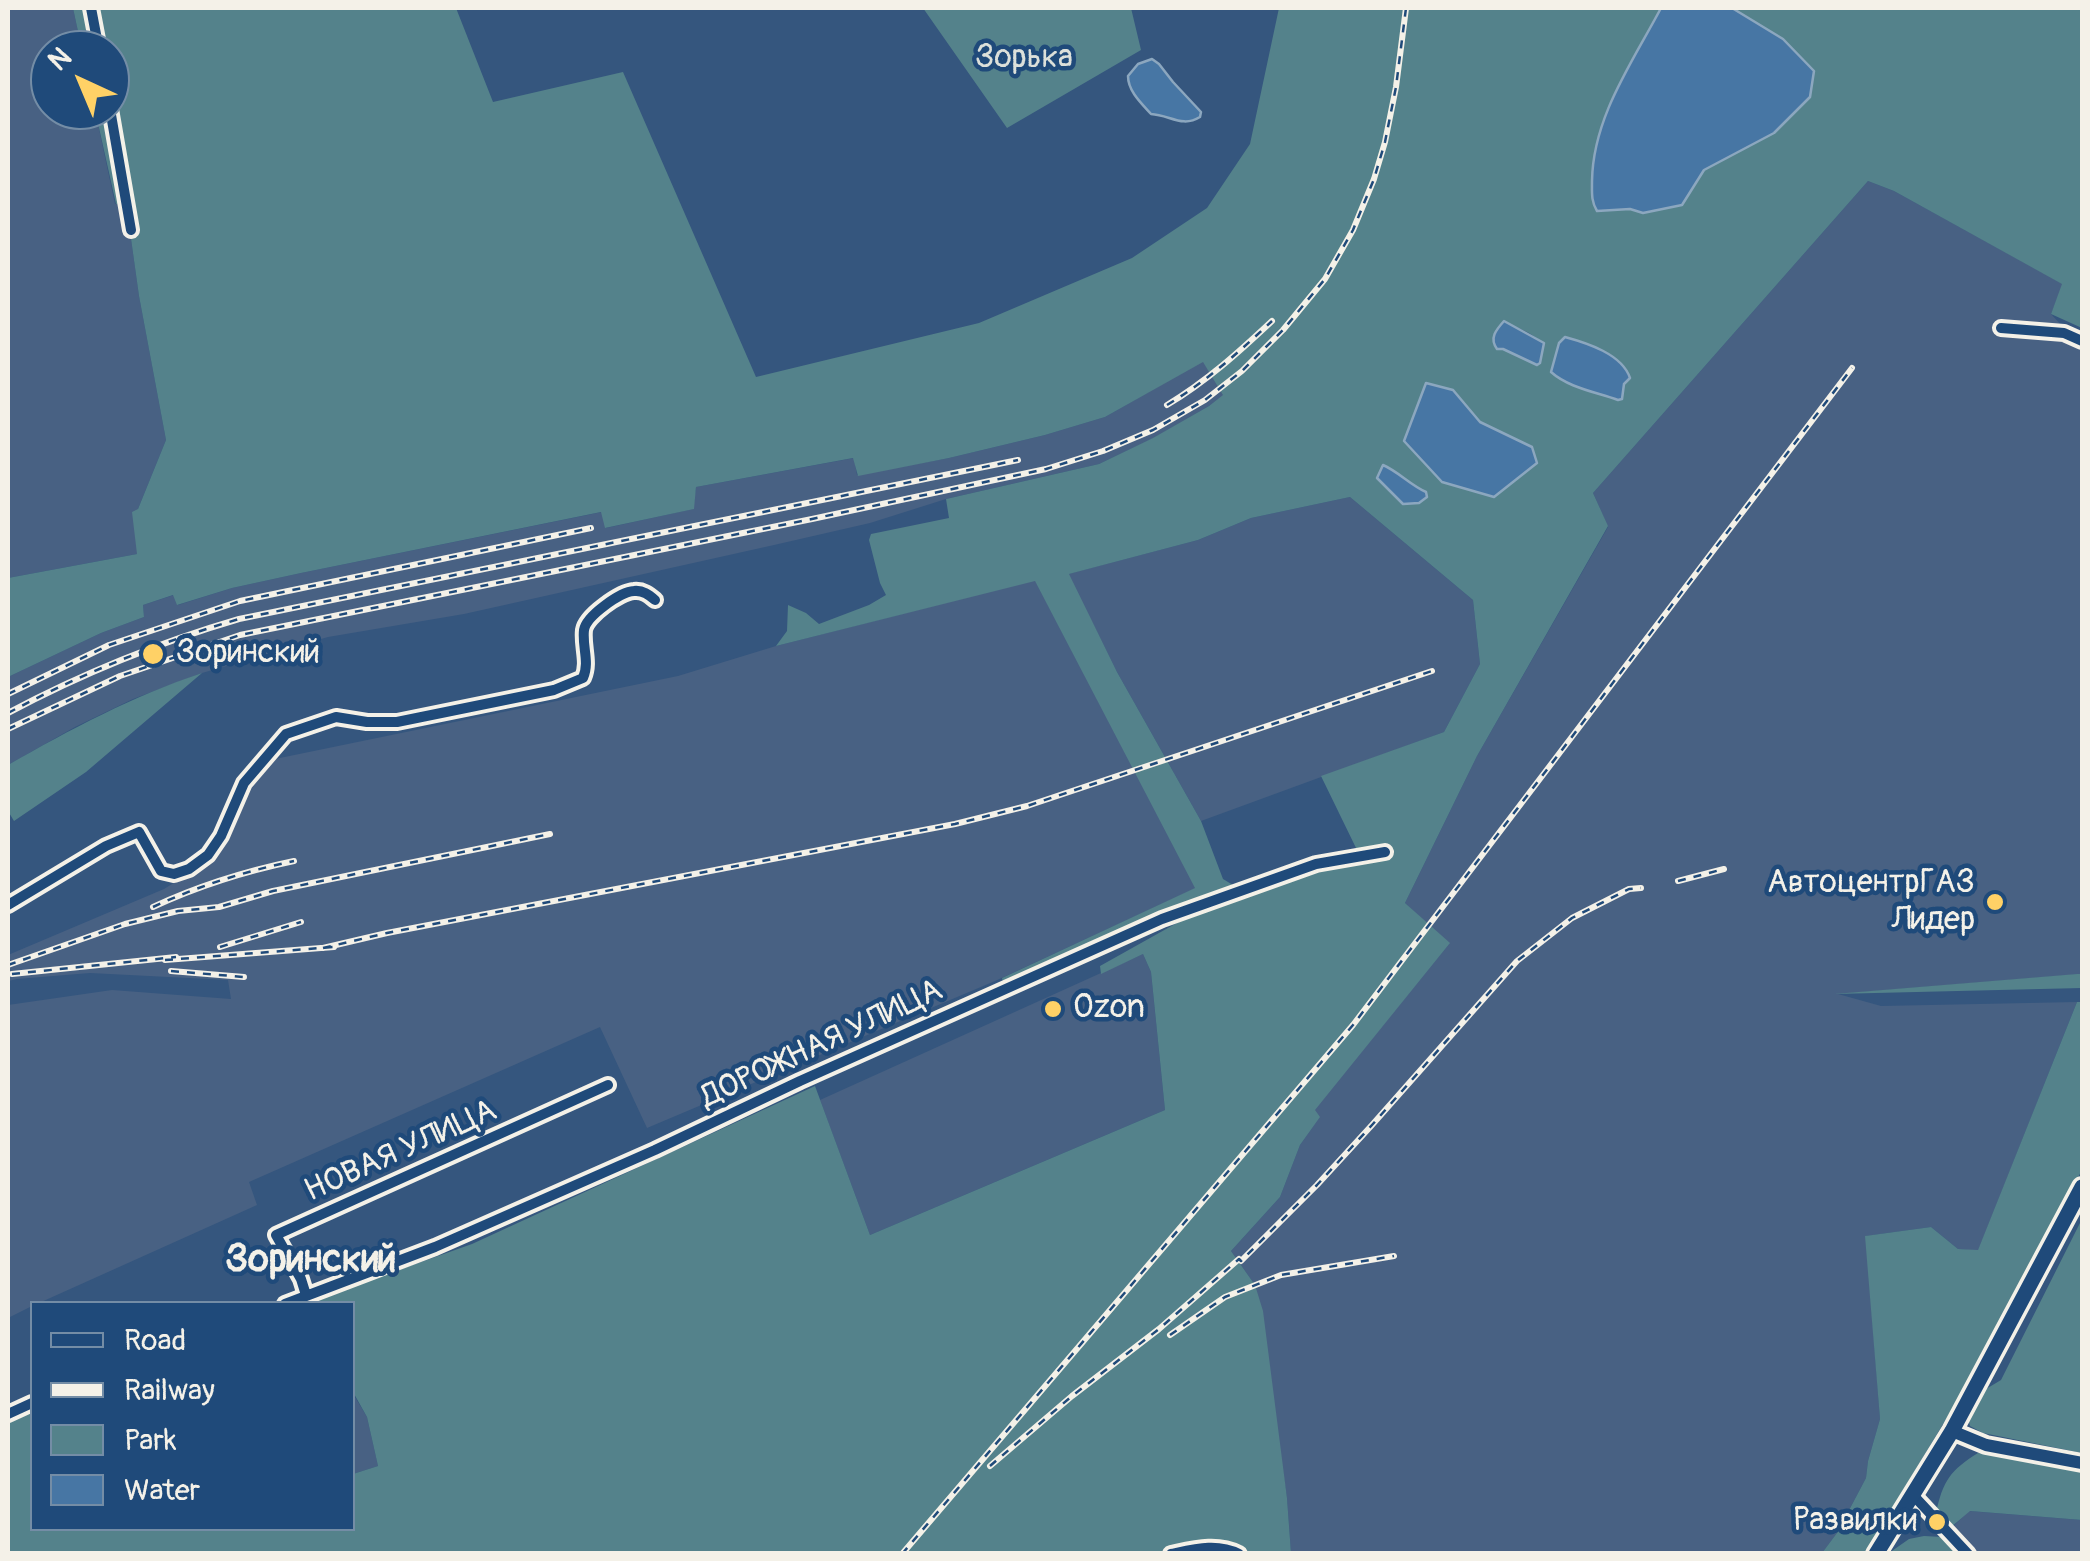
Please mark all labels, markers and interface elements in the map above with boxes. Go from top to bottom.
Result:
north arrow [30,30,130,130]
text: N [41,40,79,79]
park label: Зорька [975,40,1073,78]
place label: Зоринский [176,635,320,673]
marker: Зоринский [140,641,166,667]
place label: АвтоцентрГАЗ Лидер [1767,865,1975,940]
marker: АвтоцентрГАЗ Лидер [1984,891,2006,913]
street label: ДОРОЖНАЯ УЛИЦА [695,972,949,1118]
place label: Ozon [1073,990,1145,1028]
marker: Ozon [1042,998,1064,1020]
street label: НОВАЯ УЛИЦА [299,1093,503,1211]
district label: Зоринский [225,1238,397,1284]
legend [30,1301,355,1531]
text: Road [124,1322,186,1359]
text: Railway [124,1372,215,1409]
text: Park [124,1422,177,1459]
text: Water [124,1472,200,1509]
place label: Развилки [1793,1503,1917,1541]
marker: Развилки [1926,1511,1948,1533]

